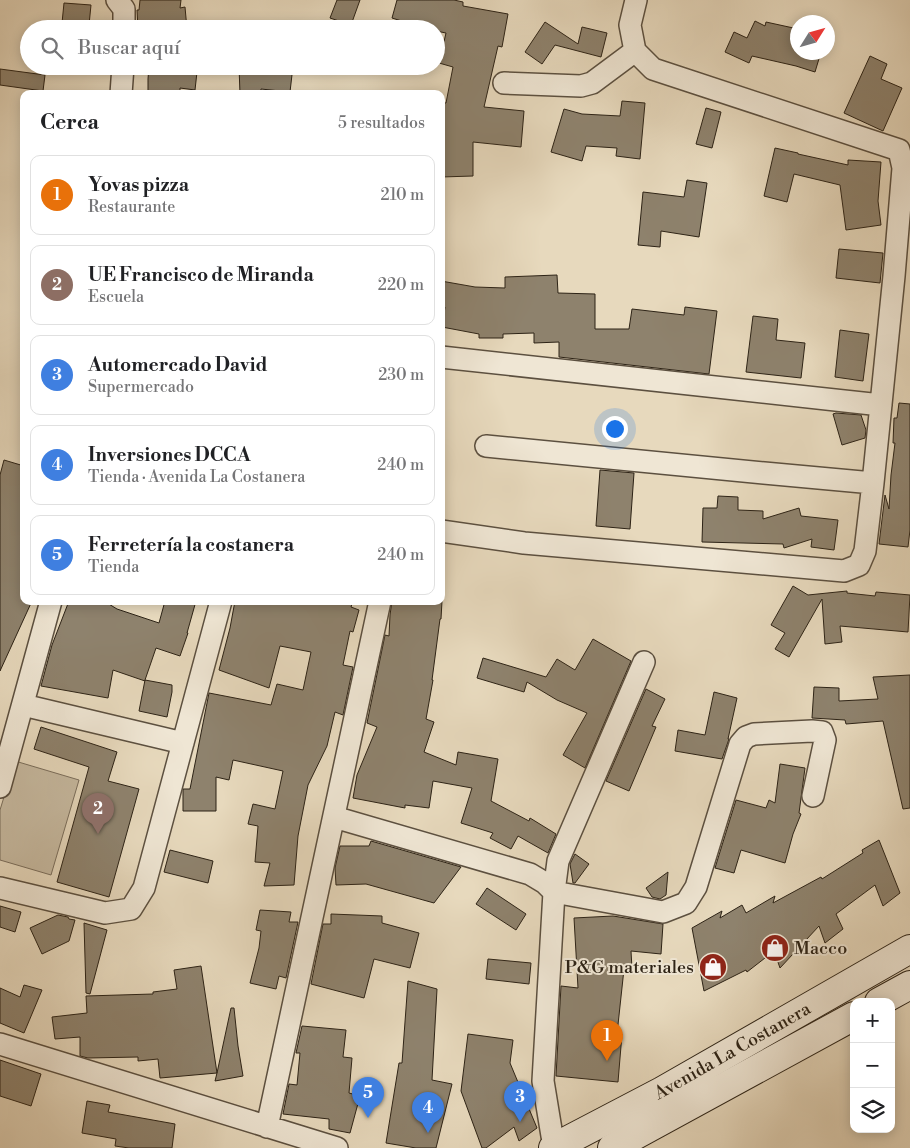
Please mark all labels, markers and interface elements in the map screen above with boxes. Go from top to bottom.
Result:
north arrow [790,15,835,60]
search box [20,20,445,75]
icon: search [38,34,66,62]
text: Buscar aquí [78,36,180,60]
text: Cerca [40,110,99,136]
text: 5 resultados [338,113,425,133]
text: Yovas pizza [88,173,189,197]
text: 1 [53,185,61,205]
text: 210 m [380,185,424,205]
text: Restaurante [88,197,175,217]
text: UE Francisco de Miranda [88,263,314,287]
text: 2 [52,275,62,295]
text: 220 m [378,275,424,295]
text: Escuela [88,287,144,307]
text: Automercado David [88,353,267,377]
text: 3 [52,365,62,385]
text: 230 m [378,365,424,385]
text: Supermercado [88,377,194,397]
your location [602,416,628,442]
text: Inversiones DCCA [88,443,251,467]
text: 4 [52,455,62,475]
text: 240 m [377,455,424,475]
text: Tienda · Avenida La Costanera [88,467,305,487]
text: Ferretería la costanera [88,533,294,557]
text: 5 [52,545,62,565]
text: 240 m [377,545,424,565]
text: Tienda [88,557,139,577]
pin: 2 [82,793,114,834]
shop icon: Macco [760,933,790,963]
place label: Macco [794,937,847,960]
shop icon: P&G materiales [698,952,728,982]
place label: P&G materiales [565,956,694,979]
street label: Avenida La Costanera [649,996,815,1105]
map controls [850,998,895,1133]
button: + [850,998,895,1043]
pin: 1 [591,1020,623,1061]
button: − [850,1043,895,1088]
pin: 5 [352,1077,384,1118]
pin: 3 [504,1081,536,1122]
button: layers [850,1088,895,1133]
pin: 4 [412,1092,444,1133]

